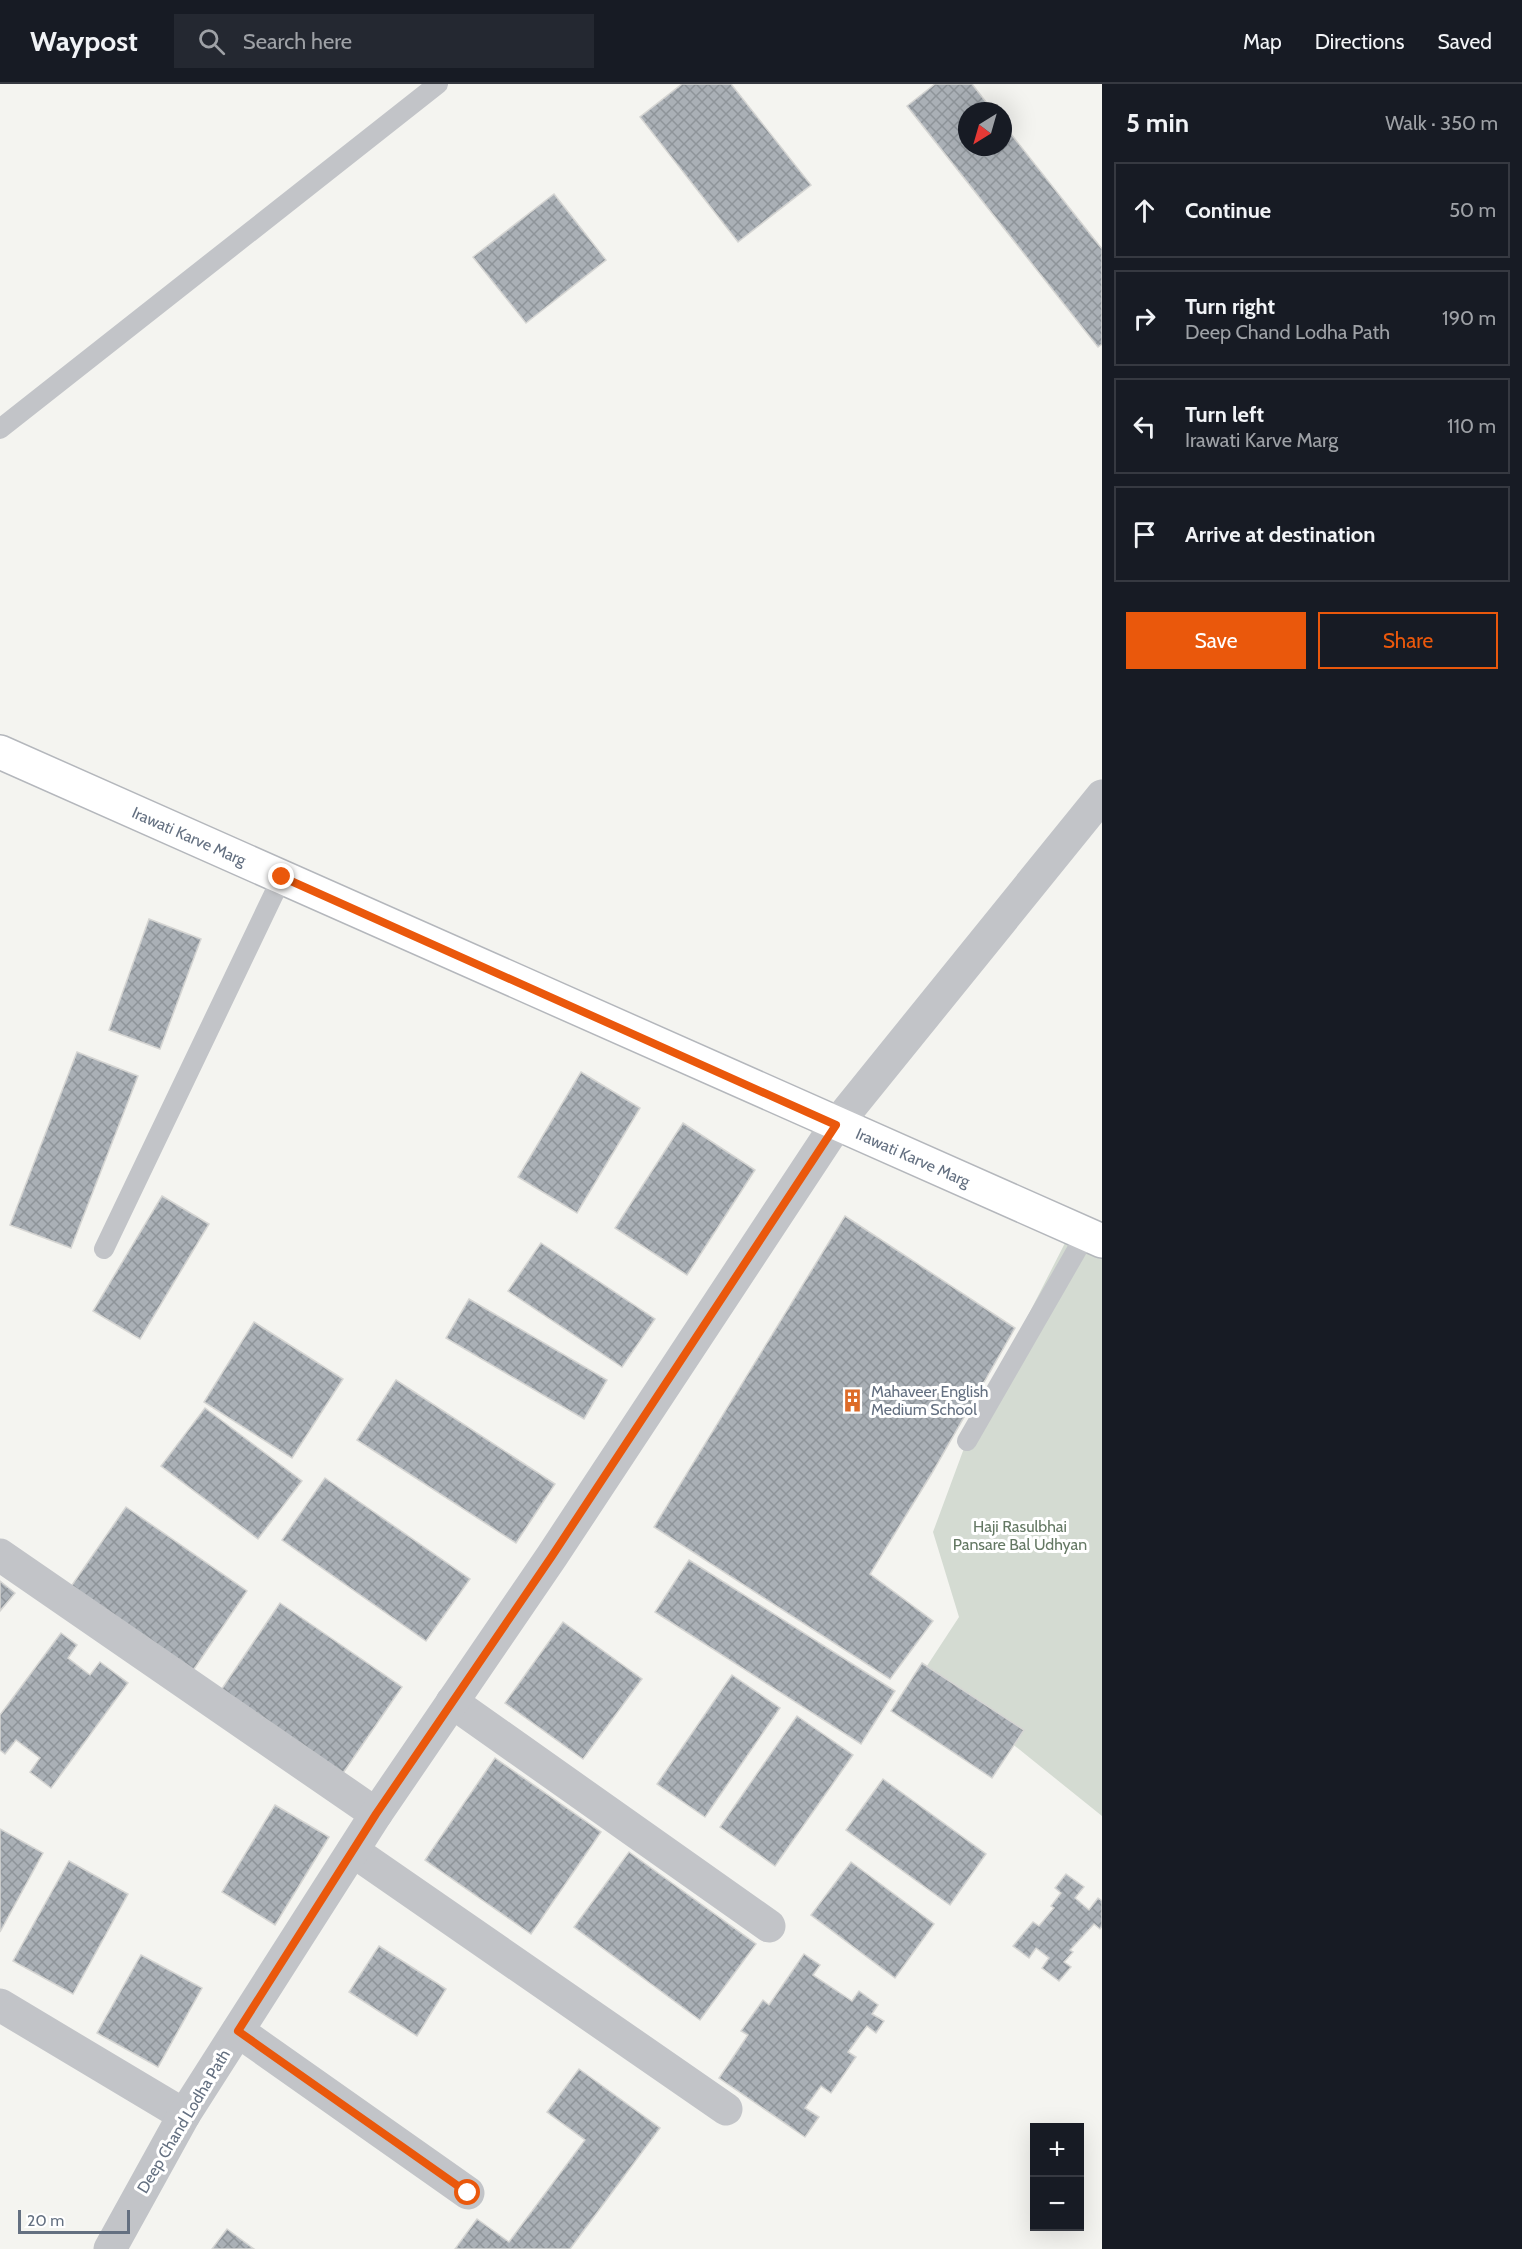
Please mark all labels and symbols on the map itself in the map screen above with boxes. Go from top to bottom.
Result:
north arrow [958,102,1012,156]
street label: Irawati Karve Marg [129,803,250,870]
route end [268,863,294,889]
street label: Irawati Karve Marg [853,1124,974,1192]
place label: Mahaveer English Medium School [871,1382,989,1419]
building icon: Mahaveer English Medium School [840,1387,866,1413]
park label: Haji Rasulbhai Pansare Bal Udhyan [953,1517,1087,1554]
street label: Deep Chand Lodha Path [133,2046,234,2196]
route start [454,2179,480,2205]
scale bar [18,2207,130,2234]

